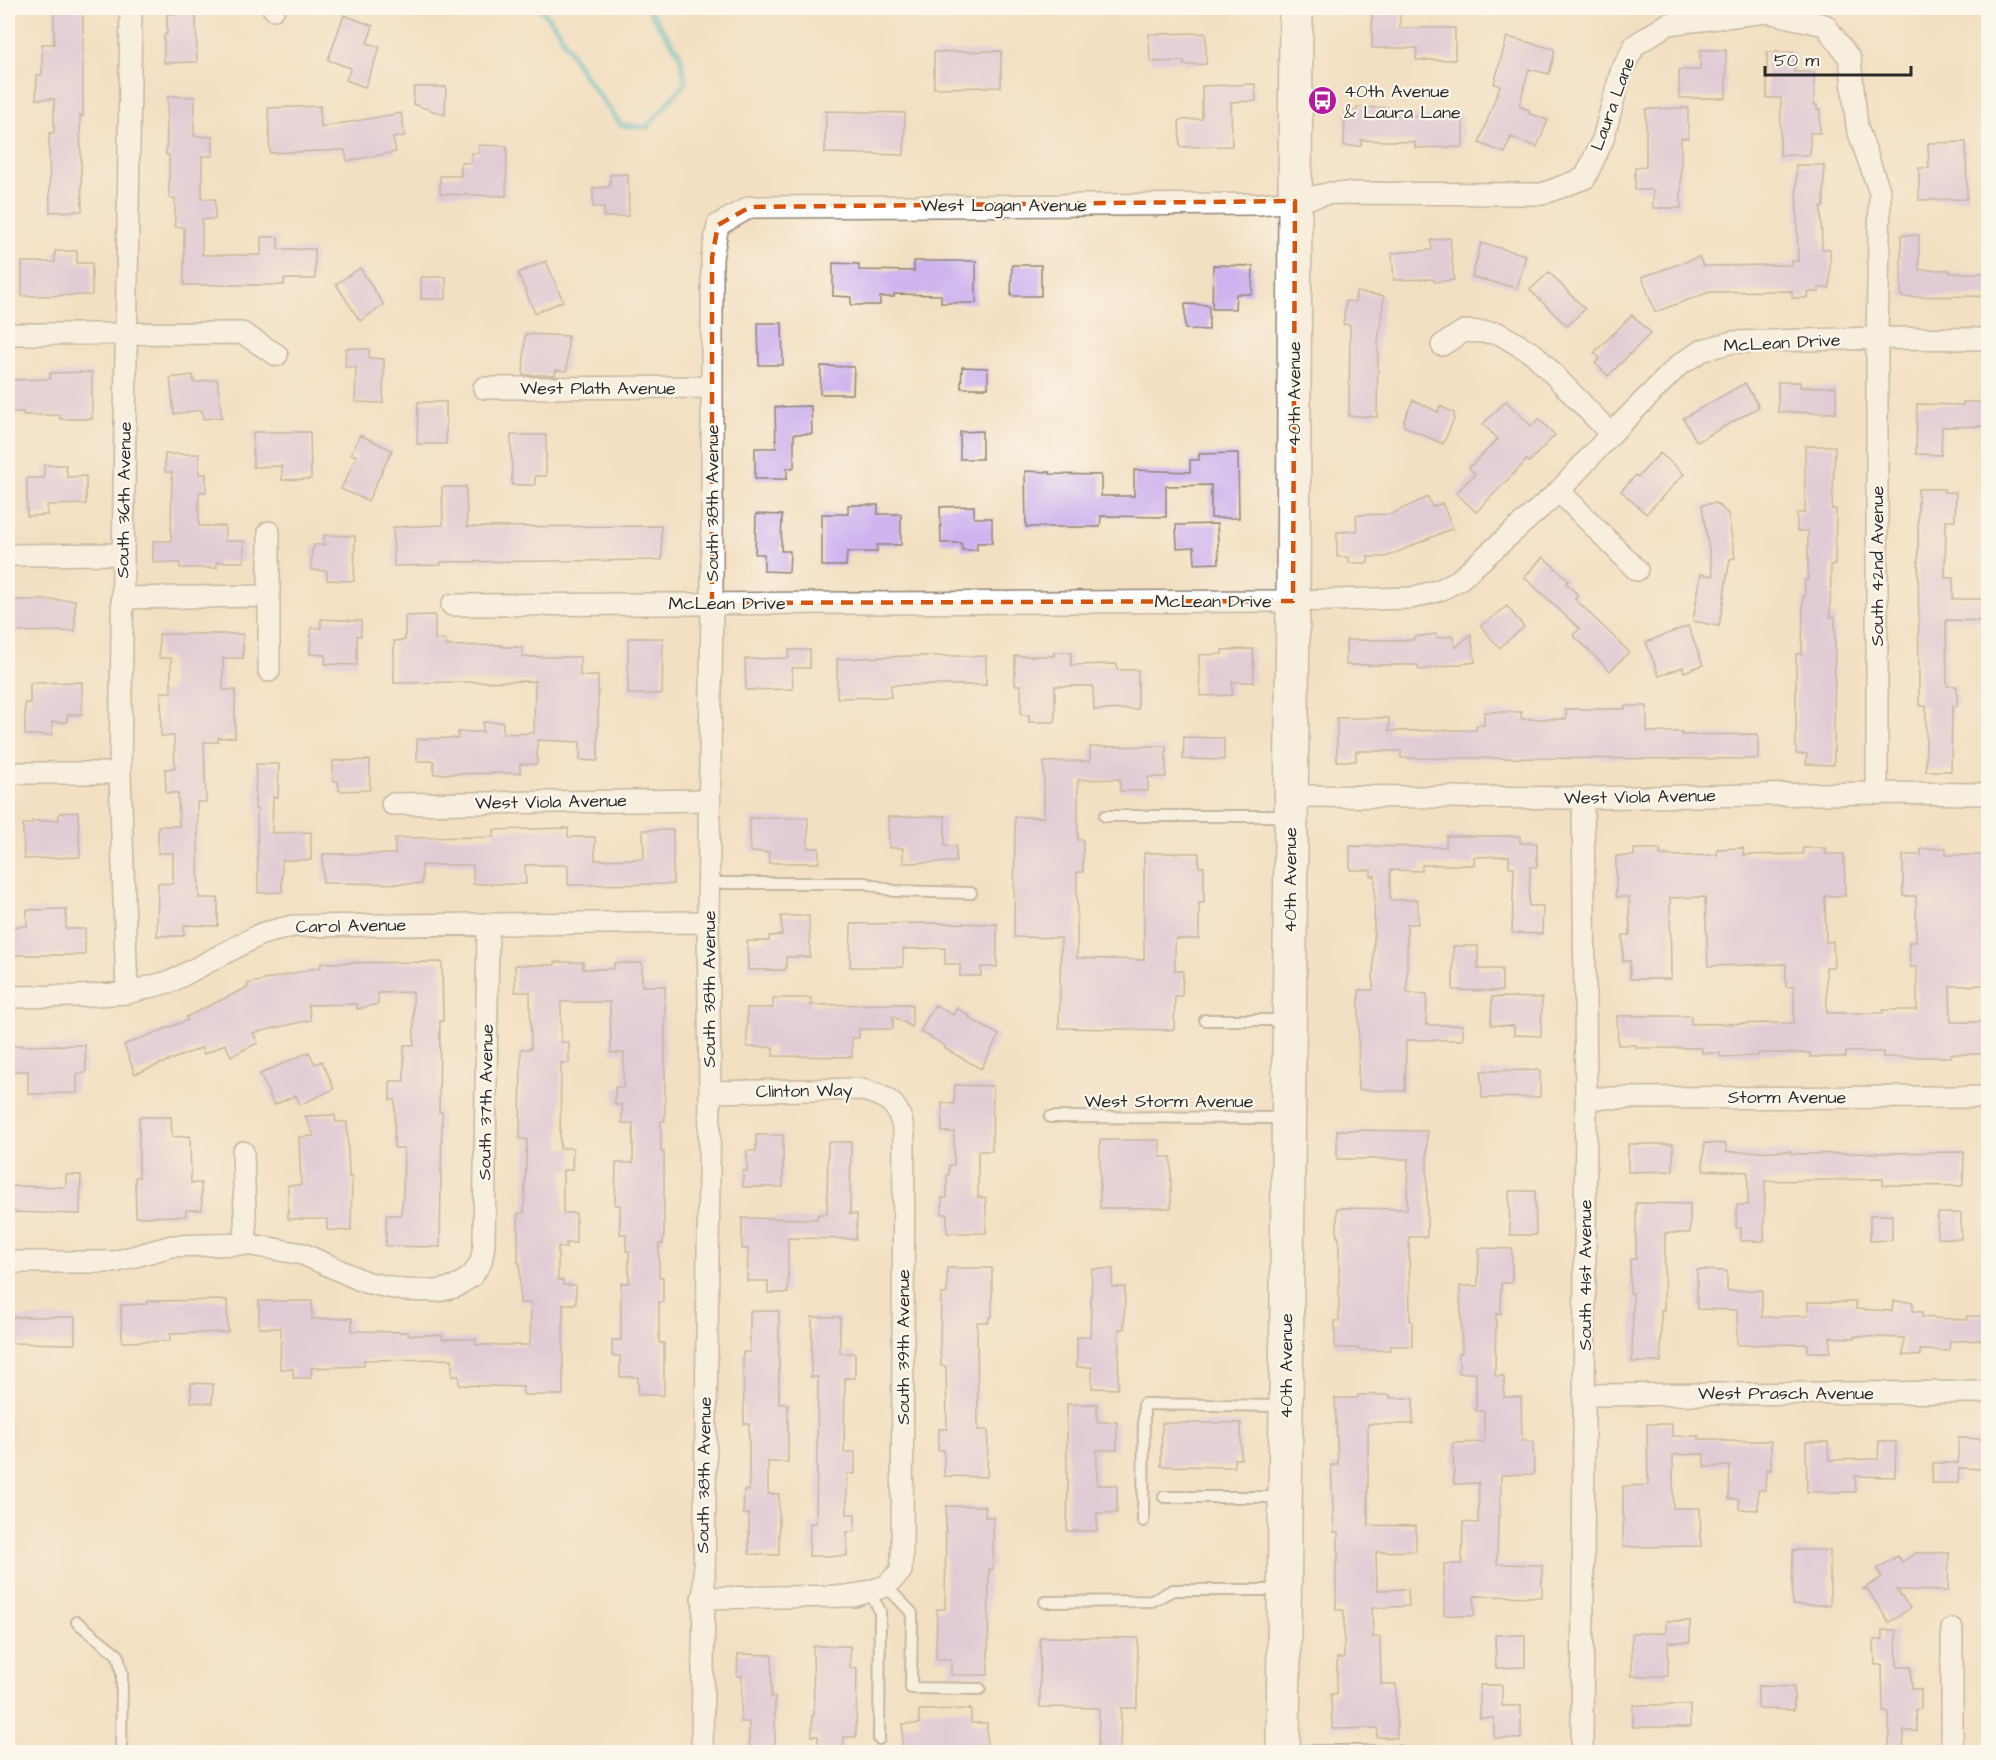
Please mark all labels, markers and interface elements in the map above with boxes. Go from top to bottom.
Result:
scale bar [1765,39,1910,77]
text: 50 m [1774,48,1819,73]
street label: Laura Lane [1585,54,1641,154]
place label: 40th Avenue & Laura Lane [1344,79,1461,125]
bus stop icon: 40th Avenue & Laura Lane [1307,85,1339,117]
street label: West Logan Avenue [921,193,1087,219]
street label: McLean Drive [1723,327,1841,359]
street label: 40th Avenue [1282,341,1307,447]
street label: West Plath Avenue [520,376,676,401]
street label: South 36th Avenue [110,421,138,578]
street label: South 38th Avenue [700,424,725,581]
street label: South 42nd Avenue [1865,485,1890,646]
street label: McLean Drive [1154,589,1272,614]
street label: McLean Drive [668,591,786,616]
street label: West Viola Avenue [1564,783,1716,811]
street label: West Viola Avenue [475,788,627,816]
street label: 40th Avenue [1278,827,1303,933]
street label: South 38th Avenue [697,910,722,1067]
street label: Carol Avenue [296,913,407,939]
street label: South 37th Avenue [472,1023,500,1180]
street label: Clinton Way [755,1078,853,1105]
street label: Storm Avenue [1728,1085,1847,1110]
street label: West Storm Avenue [1085,1089,1254,1114]
street label: South 41st Avenue [1573,1199,1598,1350]
street label: South 39th Avenue [891,1269,916,1425]
street label: 40th Avenue [1274,1313,1299,1419]
street label: West Prasch Avenue [1698,1381,1874,1406]
street label: South 38th Avenue [690,1396,718,1554]

